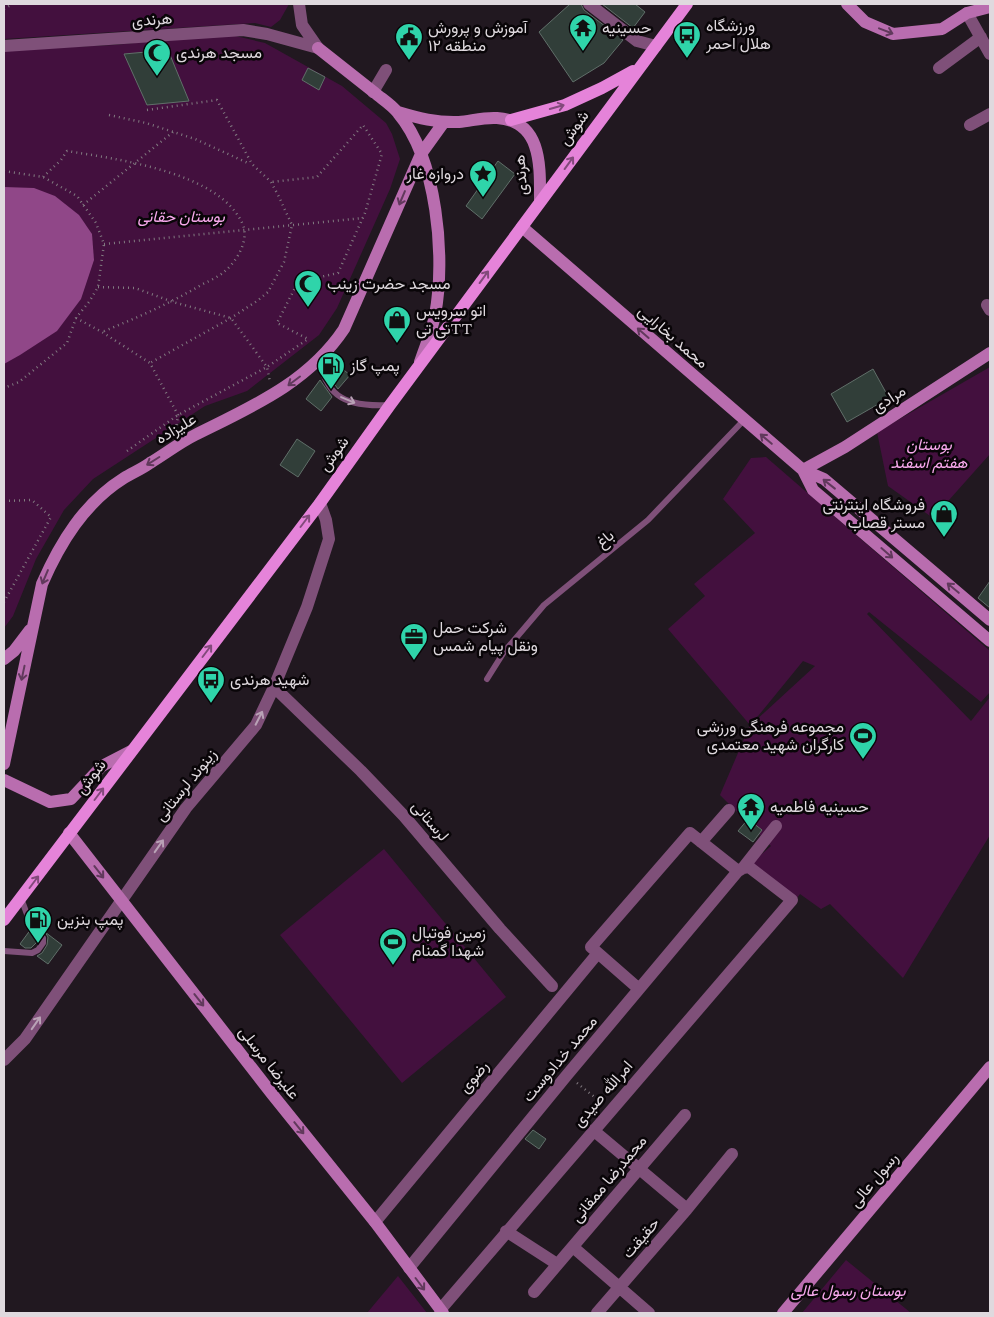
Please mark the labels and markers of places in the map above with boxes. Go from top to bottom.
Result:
temple icon: حسینیه [568,13,598,52]
place label: ورزشگاه هلال احمر [705,14,771,56]
place label: آموزش و پرورش منطقه ۱۲ [428,16,529,58]
place label: حسینیه [602,16,652,40]
bus stop icon: ورزشگاه هلال احمر [672,20,702,59]
public building icon: آموزش و پرورش منطقه ۱۲ [394,22,424,61]
mosque icon: مسجد هرندی [142,38,172,77]
place label: مسجد هرندی [176,41,262,65]
place icon: دروازه غار [468,159,498,198]
place label: دروازه غار [406,162,464,186]
mosque icon: مسجد حضرت زینب [293,269,323,308]
place label: مسجد حضرت زینب [327,272,451,296]
place label: اتو سرویس تی تیTT [416,299,486,341]
shop icon: اتو سرویس تی تیTT [382,305,412,344]
fuel station icon: پمپ گاز [316,351,346,390]
place label: پمپ گاز [349,354,400,378]
place label: فروشگاه اینترنتی مستر قصاب [823,493,925,535]
shop icon: فروشگاه اینترنتی مستر قصاب [929,499,959,538]
place label: شرکت حمل ونقل پیام شمس [433,616,538,658]
office icon: شرکت حمل ونقل پیام شمس [399,622,429,661]
bus stop icon: شهید هرندی [196,665,226,704]
place label: شهید هرندی [230,668,309,692]
place label: مجموعه فرهنگی ورزشی کارگران شهید معتمدی [697,715,844,757]
sports icon: مجموعه فرهنگی ورزشی کارگران شهید معتمدی [848,721,878,760]
temple icon: حسینیه فاطمیه [736,792,766,831]
place label: حسینیه فاطمیه [770,795,869,819]
fuel station icon: پمپ بنزین [23,905,53,944]
place label: پمپ بنزین [57,908,123,932]
place label: زمین فوتبال شهدا گمنام [412,921,486,963]
sports icon: زمین فوتبال شهدا گمنام [378,927,408,966]

